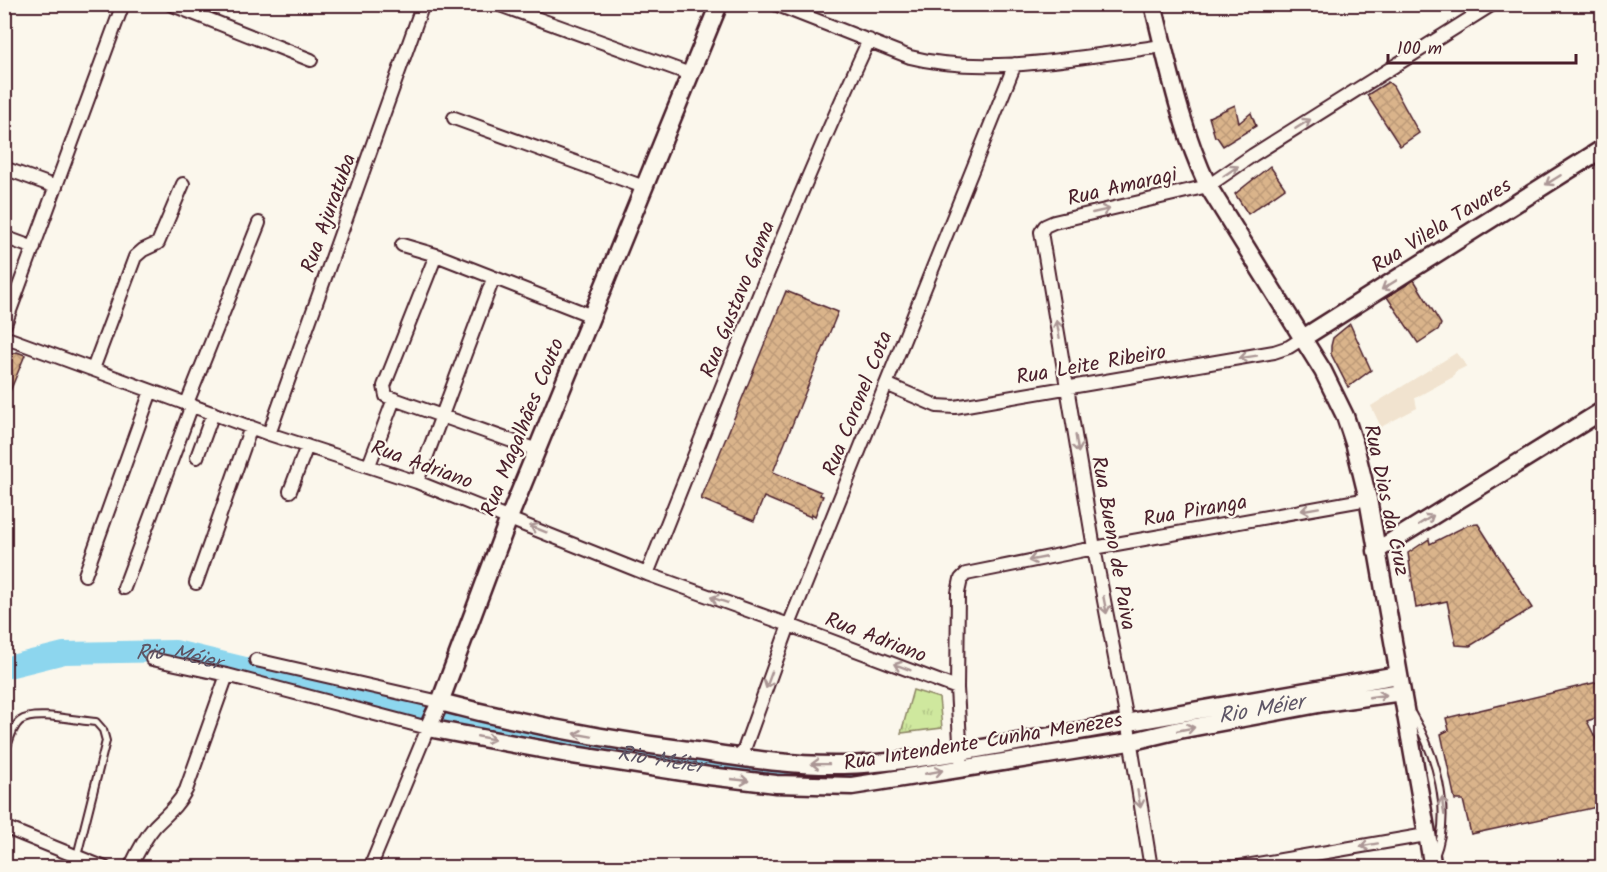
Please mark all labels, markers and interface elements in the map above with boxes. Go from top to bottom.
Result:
scale bar [1388,27,1576,65]
text: 100 m [1397,35,1442,64]
one-way arrow [1294,118,1311,130]
street label: Rua Ajuratuba [293,149,366,278]
street label: Rua Amaragi [1064,159,1181,216]
one-way arrow [1222,165,1239,177]
street label: Rua Vilela Tavares [1365,170,1518,283]
one-way arrow [1545,175,1562,187]
one-way arrow [1091,205,1110,217]
street label: Rua Gustavo Gama [692,216,785,383]
one-way arrow [1380,278,1397,291]
one-way arrow [1052,320,1063,339]
street label: Rua Coronel Cota [814,326,902,481]
street label: Rua Magalhães Couto [473,333,574,522]
street label: Rua Leite Ribeiro [1014,336,1169,395]
one-way arrow [1239,351,1259,362]
street label: Rua Dias da Cruz [1353,422,1418,579]
street label: Rua Adriano [366,432,477,499]
one-way arrow [1072,434,1083,454]
street label: Rua Bueno de Paiva [1081,454,1144,633]
street label: Rua Piranga [1141,486,1250,537]
one-way arrow [1301,504,1320,515]
one-way arrow [1417,514,1434,526]
one-way arrow [529,523,547,534]
one-way arrow [1027,554,1047,565]
one-way arrow [710,593,729,604]
one-way arrow [1100,595,1111,614]
street label: Rua Adriano [820,604,931,673]
water label: Rio Méier [136,636,229,683]
one-way arrow [893,661,912,672]
one-way arrow [762,670,773,688]
water label: Rio Méier [1216,685,1312,735]
one-way arrow [1368,690,1388,701]
street label: Rua Intendente Cunha Menezes [841,704,1125,781]
one-way arrow [1176,723,1195,734]
one-way arrow [573,729,593,740]
one-way arrow [475,733,495,744]
water label: Rio Méier [615,737,710,786]
one-way arrow [811,759,831,770]
one-way arrow [923,766,943,777]
one-way arrow [730,775,750,786]
one-way arrow [1134,789,1145,809]
one-way arrow [1437,796,1448,816]
one-way arrow [1359,839,1379,850]

